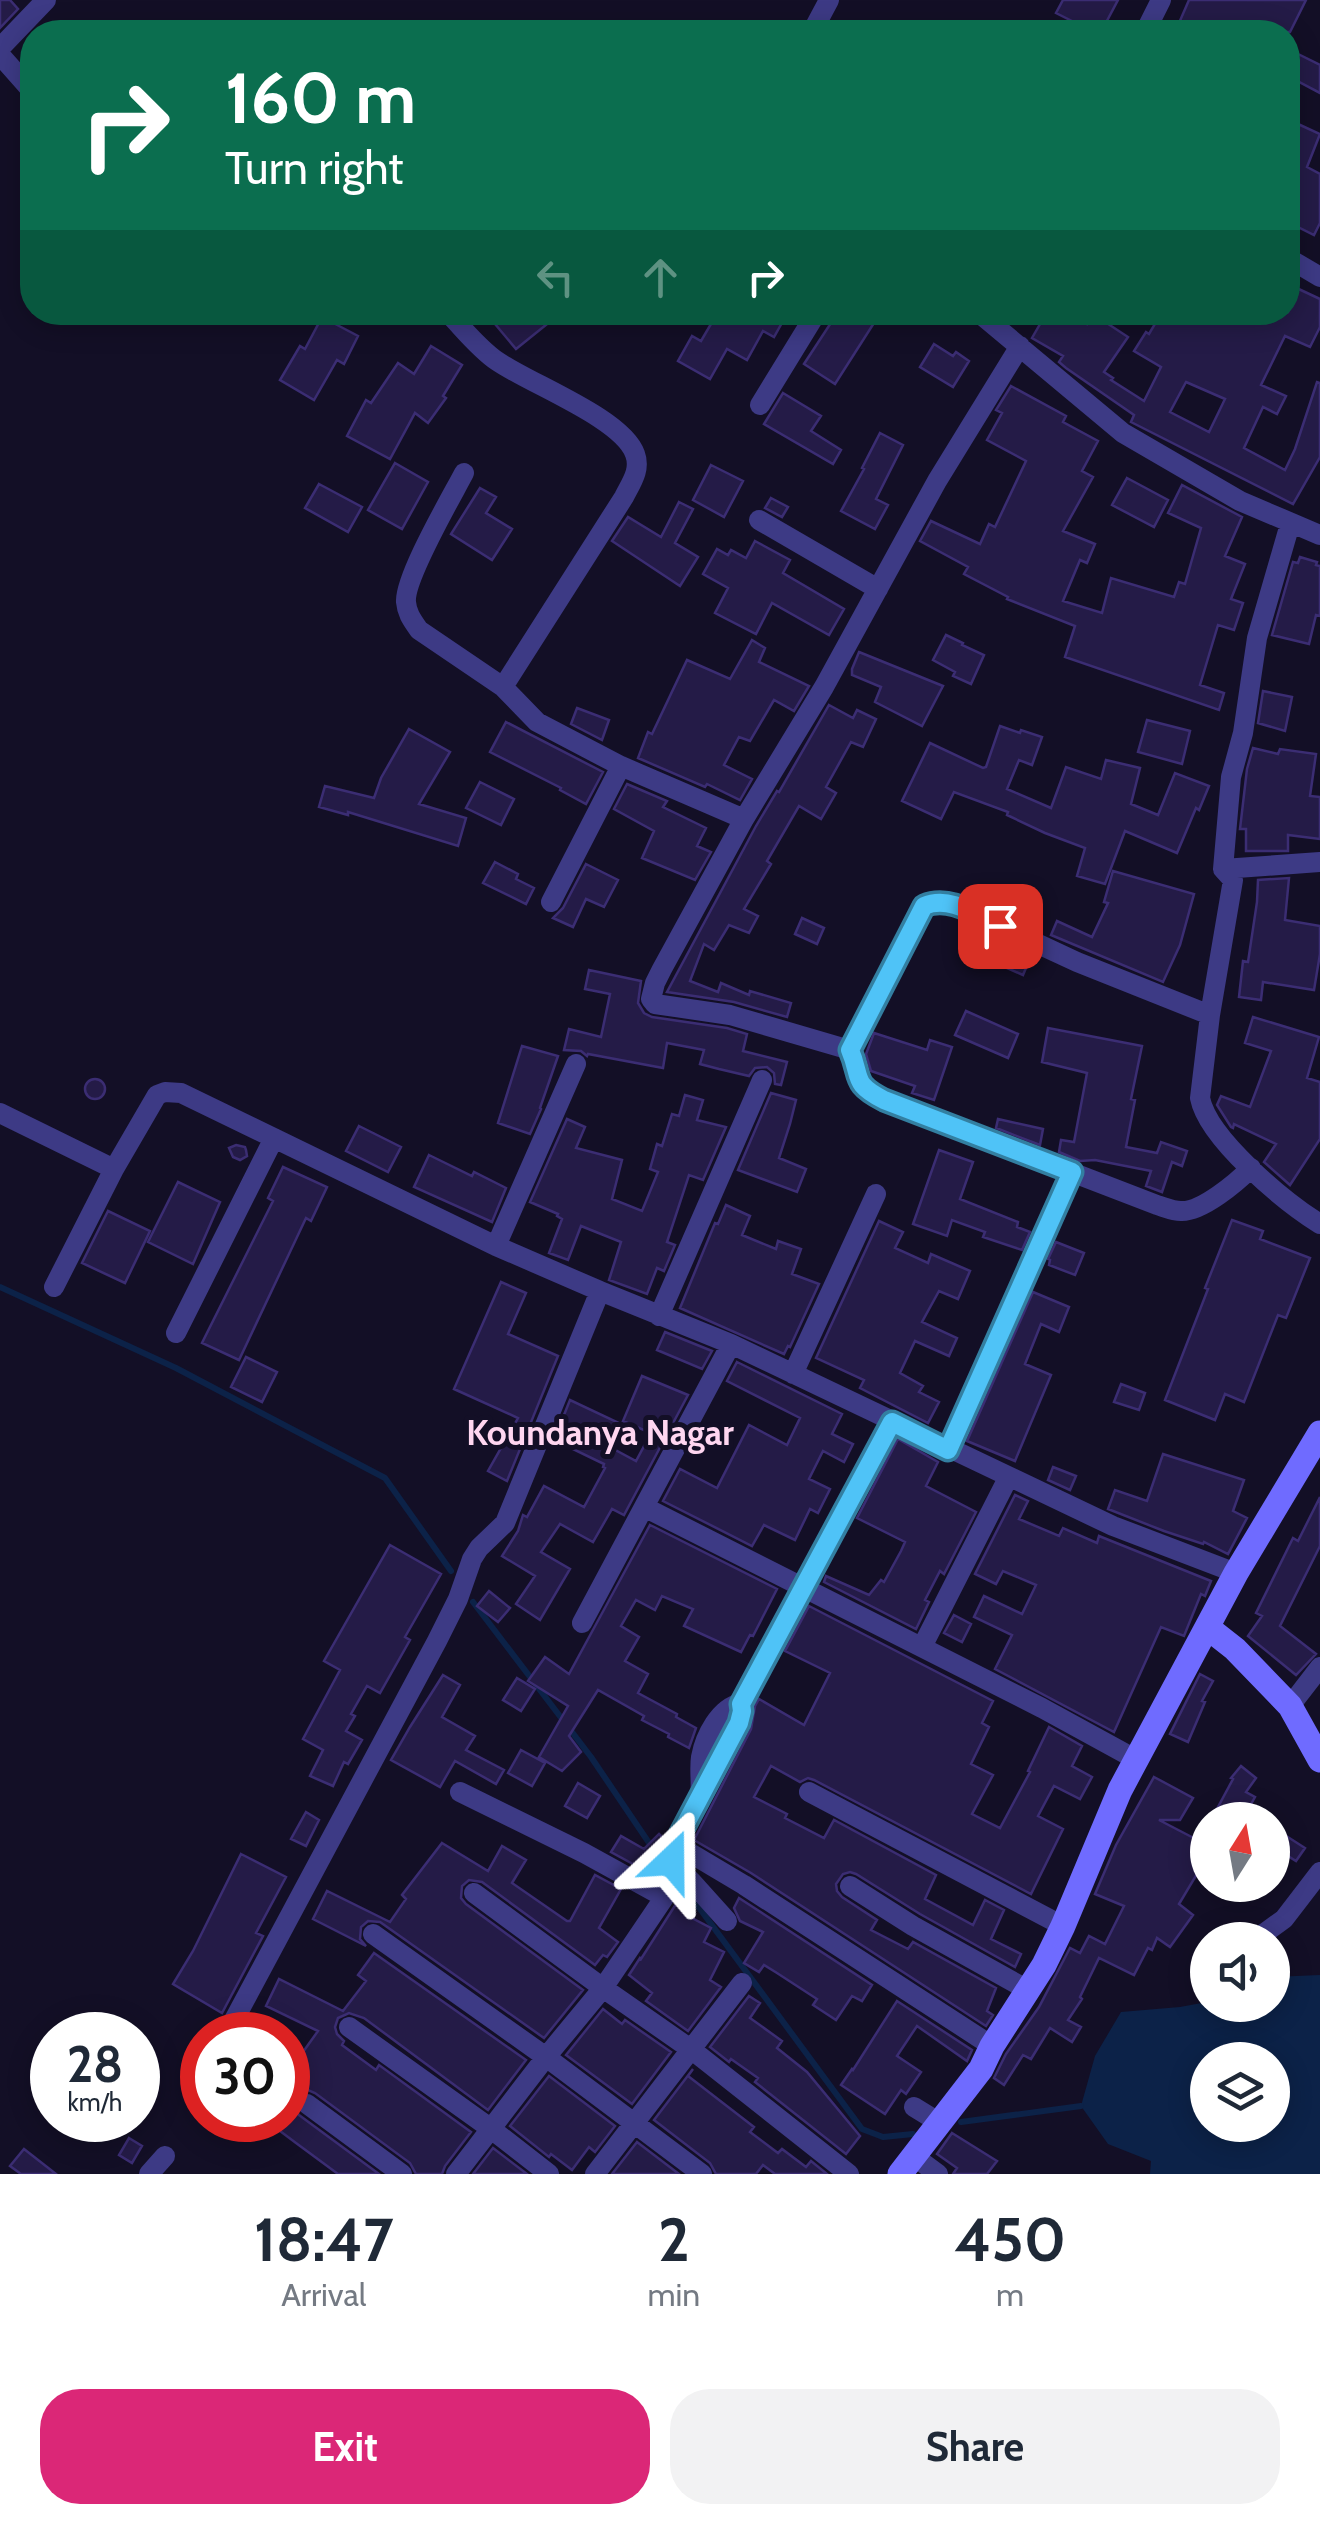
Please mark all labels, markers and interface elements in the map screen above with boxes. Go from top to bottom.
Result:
text: 160 m [225,55,416,141]
icon: right [60,60,190,190]
text: Turn right [225,141,404,195]
icon: left [528,250,583,305]
icon: ahead [633,250,688,305]
icon: right [738,250,793,305]
pin [958,884,1043,969]
icon: arrive [973,899,1028,954]
district label: Koundanya Nagar [466,1411,734,1454]
north arrow [1190,1802,1290,1902]
map controls [1190,1802,1290,2142]
position arrow [619,1809,723,1913]
button: sound [1190,1922,1290,2022]
speed limit sign: 30 [180,2012,310,2142]
text: 28 [67,2034,123,2095]
button: layers [1190,2042,1290,2142]
text: km/h [68,2087,122,2117]
text: 18:47 [254,2203,394,2276]
text: 2 [658,2203,690,2276]
text: 450 [954,2203,1066,2276]
text: Arrival [281,2275,366,2314]
text: min [647,2275,700,2314]
text: m [996,2275,1024,2314]
button: Exit [40,2389,650,2504]
button: Share [670,2389,1280,2504]

